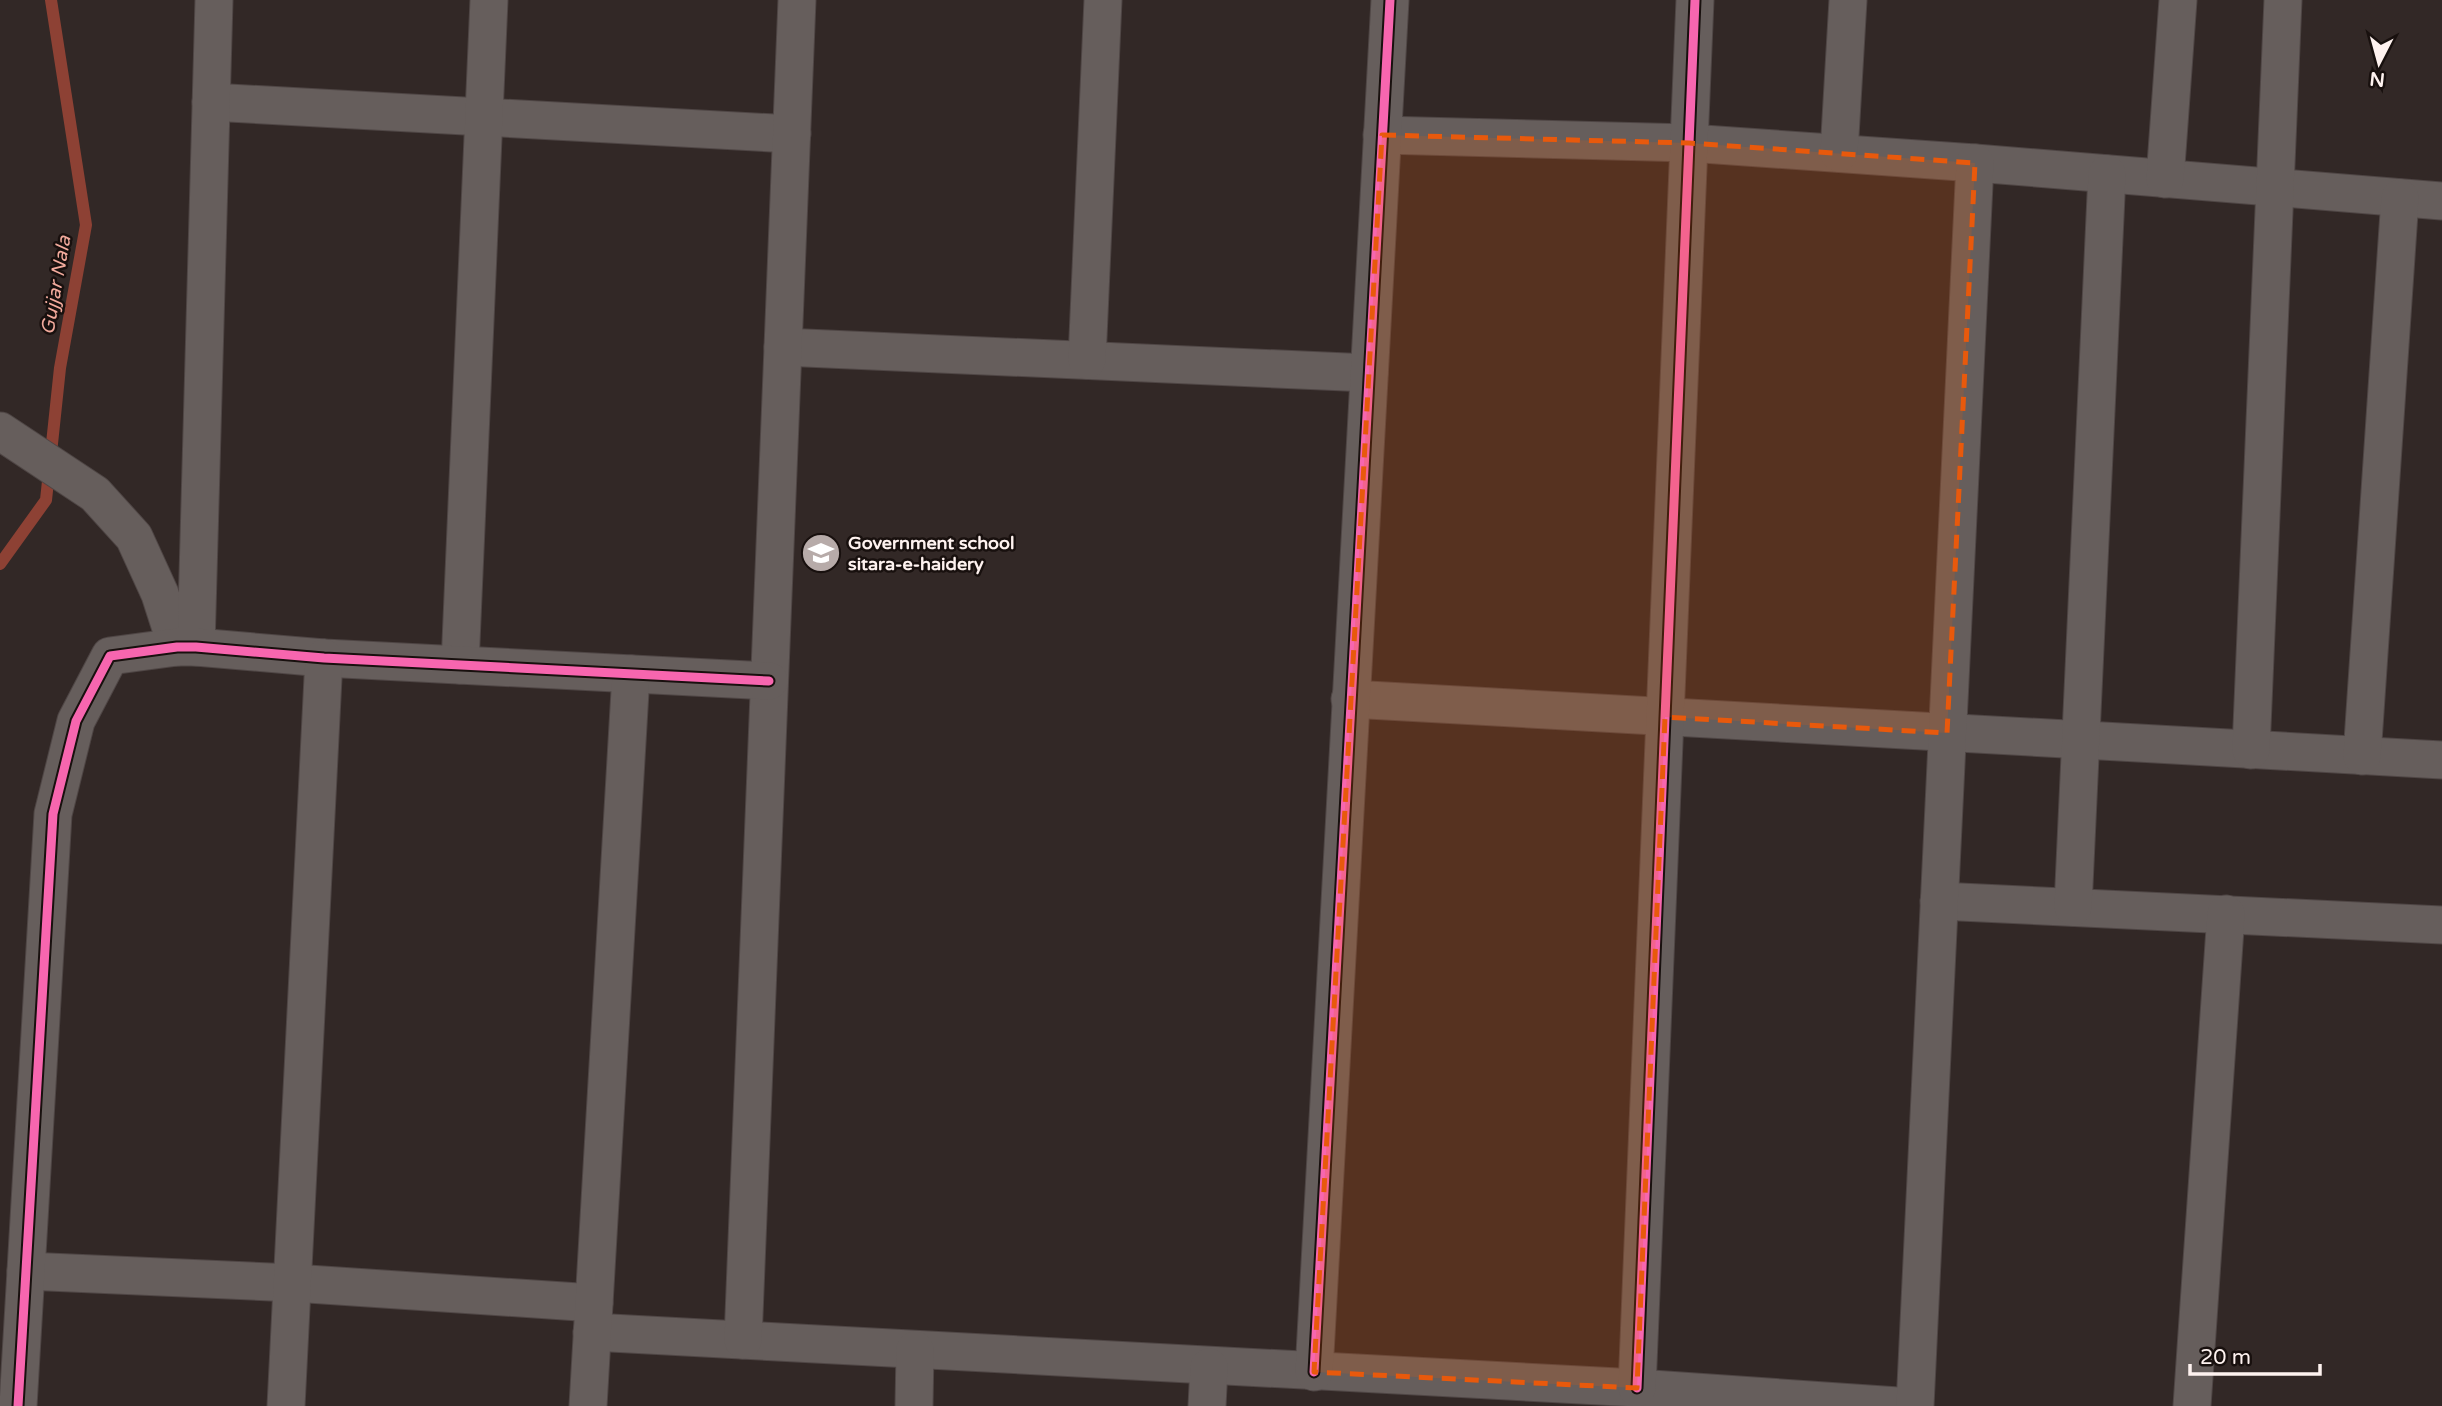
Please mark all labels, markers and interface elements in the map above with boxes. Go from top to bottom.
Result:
north arrow [2344,28,2414,98]
text: N [2369,67,2386,91]
water label: Gujjar Nala [36,233,76,336]
school or university icon: Government school sitara-e-haidery [800,532,842,574]
place label: Government school sitara-e-haidery [848,532,1014,575]
scale bar [2190,1332,2320,1376]
text: 20 m [2200,1345,2251,1370]

